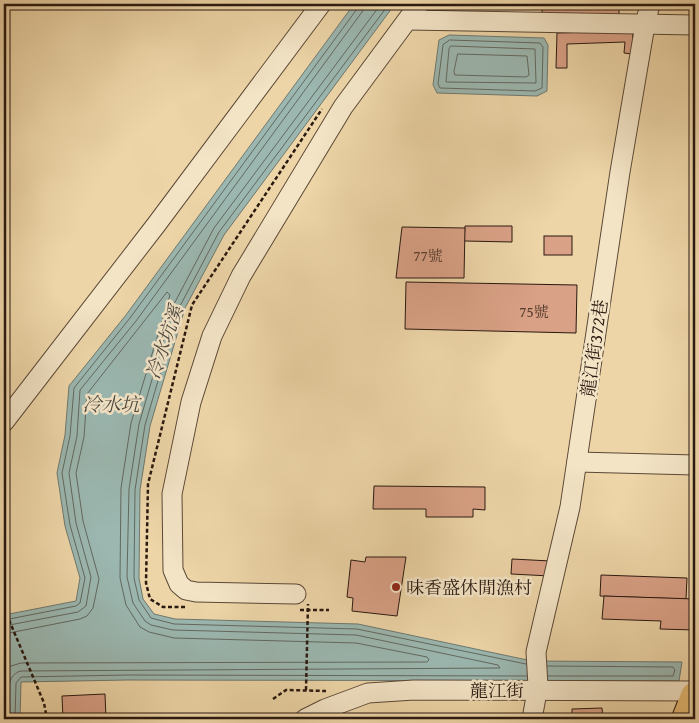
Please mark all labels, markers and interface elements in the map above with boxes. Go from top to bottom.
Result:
house number: 77號 [413,245,443,266]
street label: 龍江街372巷 [574,298,614,398]
water label: 冷水坑溪 [138,300,190,382]
house number: 75號 [519,301,549,322]
water label: 冷水坑 [82,390,142,418]
place label: 味香盛休閒漁村 [406,574,532,601]
marker: 味香盛休閒漁村 [390,581,402,593]
street label: 龍江街 [470,677,524,704]

